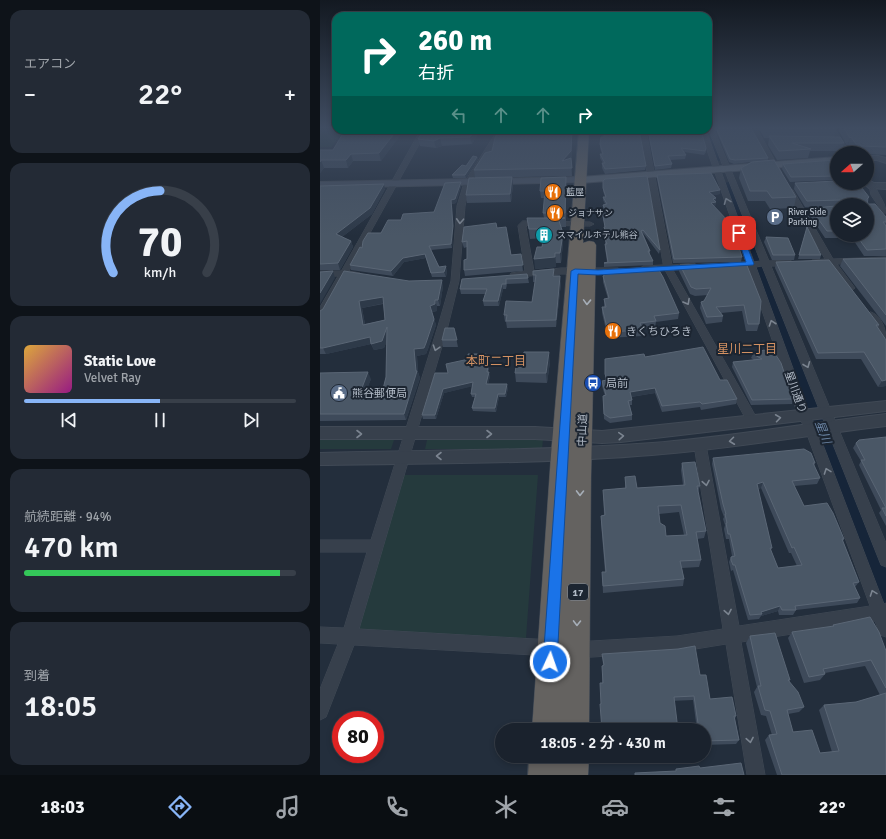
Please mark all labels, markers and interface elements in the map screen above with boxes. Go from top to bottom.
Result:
text: 260 m [418,24,492,58]
icon: right [352,28,404,80]
text: エアコン [24,56,76,72]
text: 右折 [418,62,454,84]
text: 22° [138,76,182,113]
text: − [24,81,36,108]
text: + [284,81,296,108]
icon: left [448,104,470,126]
icon: ahead [490,104,512,126]
icon: ahead [532,104,554,126]
icon: right [574,104,596,126]
north arrow [830,146,874,190]
map controls [830,146,874,242]
restaurant icon: 藍屋 [543,182,563,202]
place label: 藍屋 [566,187,584,198]
one-way arrow [724,198,732,205]
button: layers [830,198,874,242]
restaurant icon: ジョナサン [545,203,565,223]
parking icon: River Side Parking [765,207,785,227]
place label: River Side Parking [788,207,827,228]
place label: ジョナサン [568,208,613,219]
text: 70 [138,216,182,267]
pin [722,216,756,250]
one-way arrow [455,218,464,224]
icon: arrive [728,222,750,244]
building icon: スマイルホテル熊谷 [534,225,554,245]
place label: スマイルホテル熊谷 [557,230,638,241]
text: km/h [144,263,176,280]
one-way arrow [682,298,690,305]
one-way arrow [583,299,591,305]
one-way arrow [768,320,776,327]
restaurant icon: きくちひろき [603,321,623,341]
place label: きくちひろき [626,325,692,338]
district label: 星川二丁目 [717,342,777,357]
one-way arrow [432,345,440,352]
text: Static Love [84,352,156,370]
district label: 本町二丁目 [466,354,526,369]
one-way arrow [802,361,810,368]
street label: 星川通り [782,369,809,415]
text: Velvet Ray [84,370,141,386]
bus stop icon: 局前 [583,373,603,393]
place label: 局前 [606,377,628,390]
public building icon: 熊谷郵便局 [329,383,349,403]
place label: 熊谷郵便局 [352,387,407,400]
icon: previous [58,409,80,431]
icon: pause [149,409,171,431]
icon: next [240,409,262,431]
street label: 中山道 [575,413,590,447]
one-way arrow [774,414,781,423]
water label: 星川 [811,418,835,448]
one-way arrow [356,430,362,438]
one-way arrow [486,430,492,438]
one-way arrow [617,431,624,440]
one-way arrow [729,436,735,445]
one-way arrow [436,452,442,460]
one-way arrow [824,468,832,475]
one-way arrow [701,480,710,487]
one-way arrow [575,490,584,496]
text: 航続距離 · 94% [24,509,112,525]
text: 470 km [24,529,119,566]
road number: 17 [568,584,588,600]
one-way arrow [869,589,877,596]
one-way arrow [723,608,732,615]
one-way arrow [573,620,581,626]
position arrow [529,641,571,683]
text: 到着 [24,668,50,684]
text: 18:05 [24,688,97,725]
speed limit sign: 80 [332,711,384,763]
text: 18:05 · 2 分 · 430 m [540,734,666,752]
one-way arrow [745,737,753,743]
icon: directions [166,793,194,821]
icon: music [274,793,302,821]
icon: phone [383,793,411,821]
icon: climate [492,793,520,821]
icon: car [601,793,629,821]
icon: filters [710,793,738,821]
text: 18:03 [40,796,85,818]
text: 22° [819,796,846,818]

